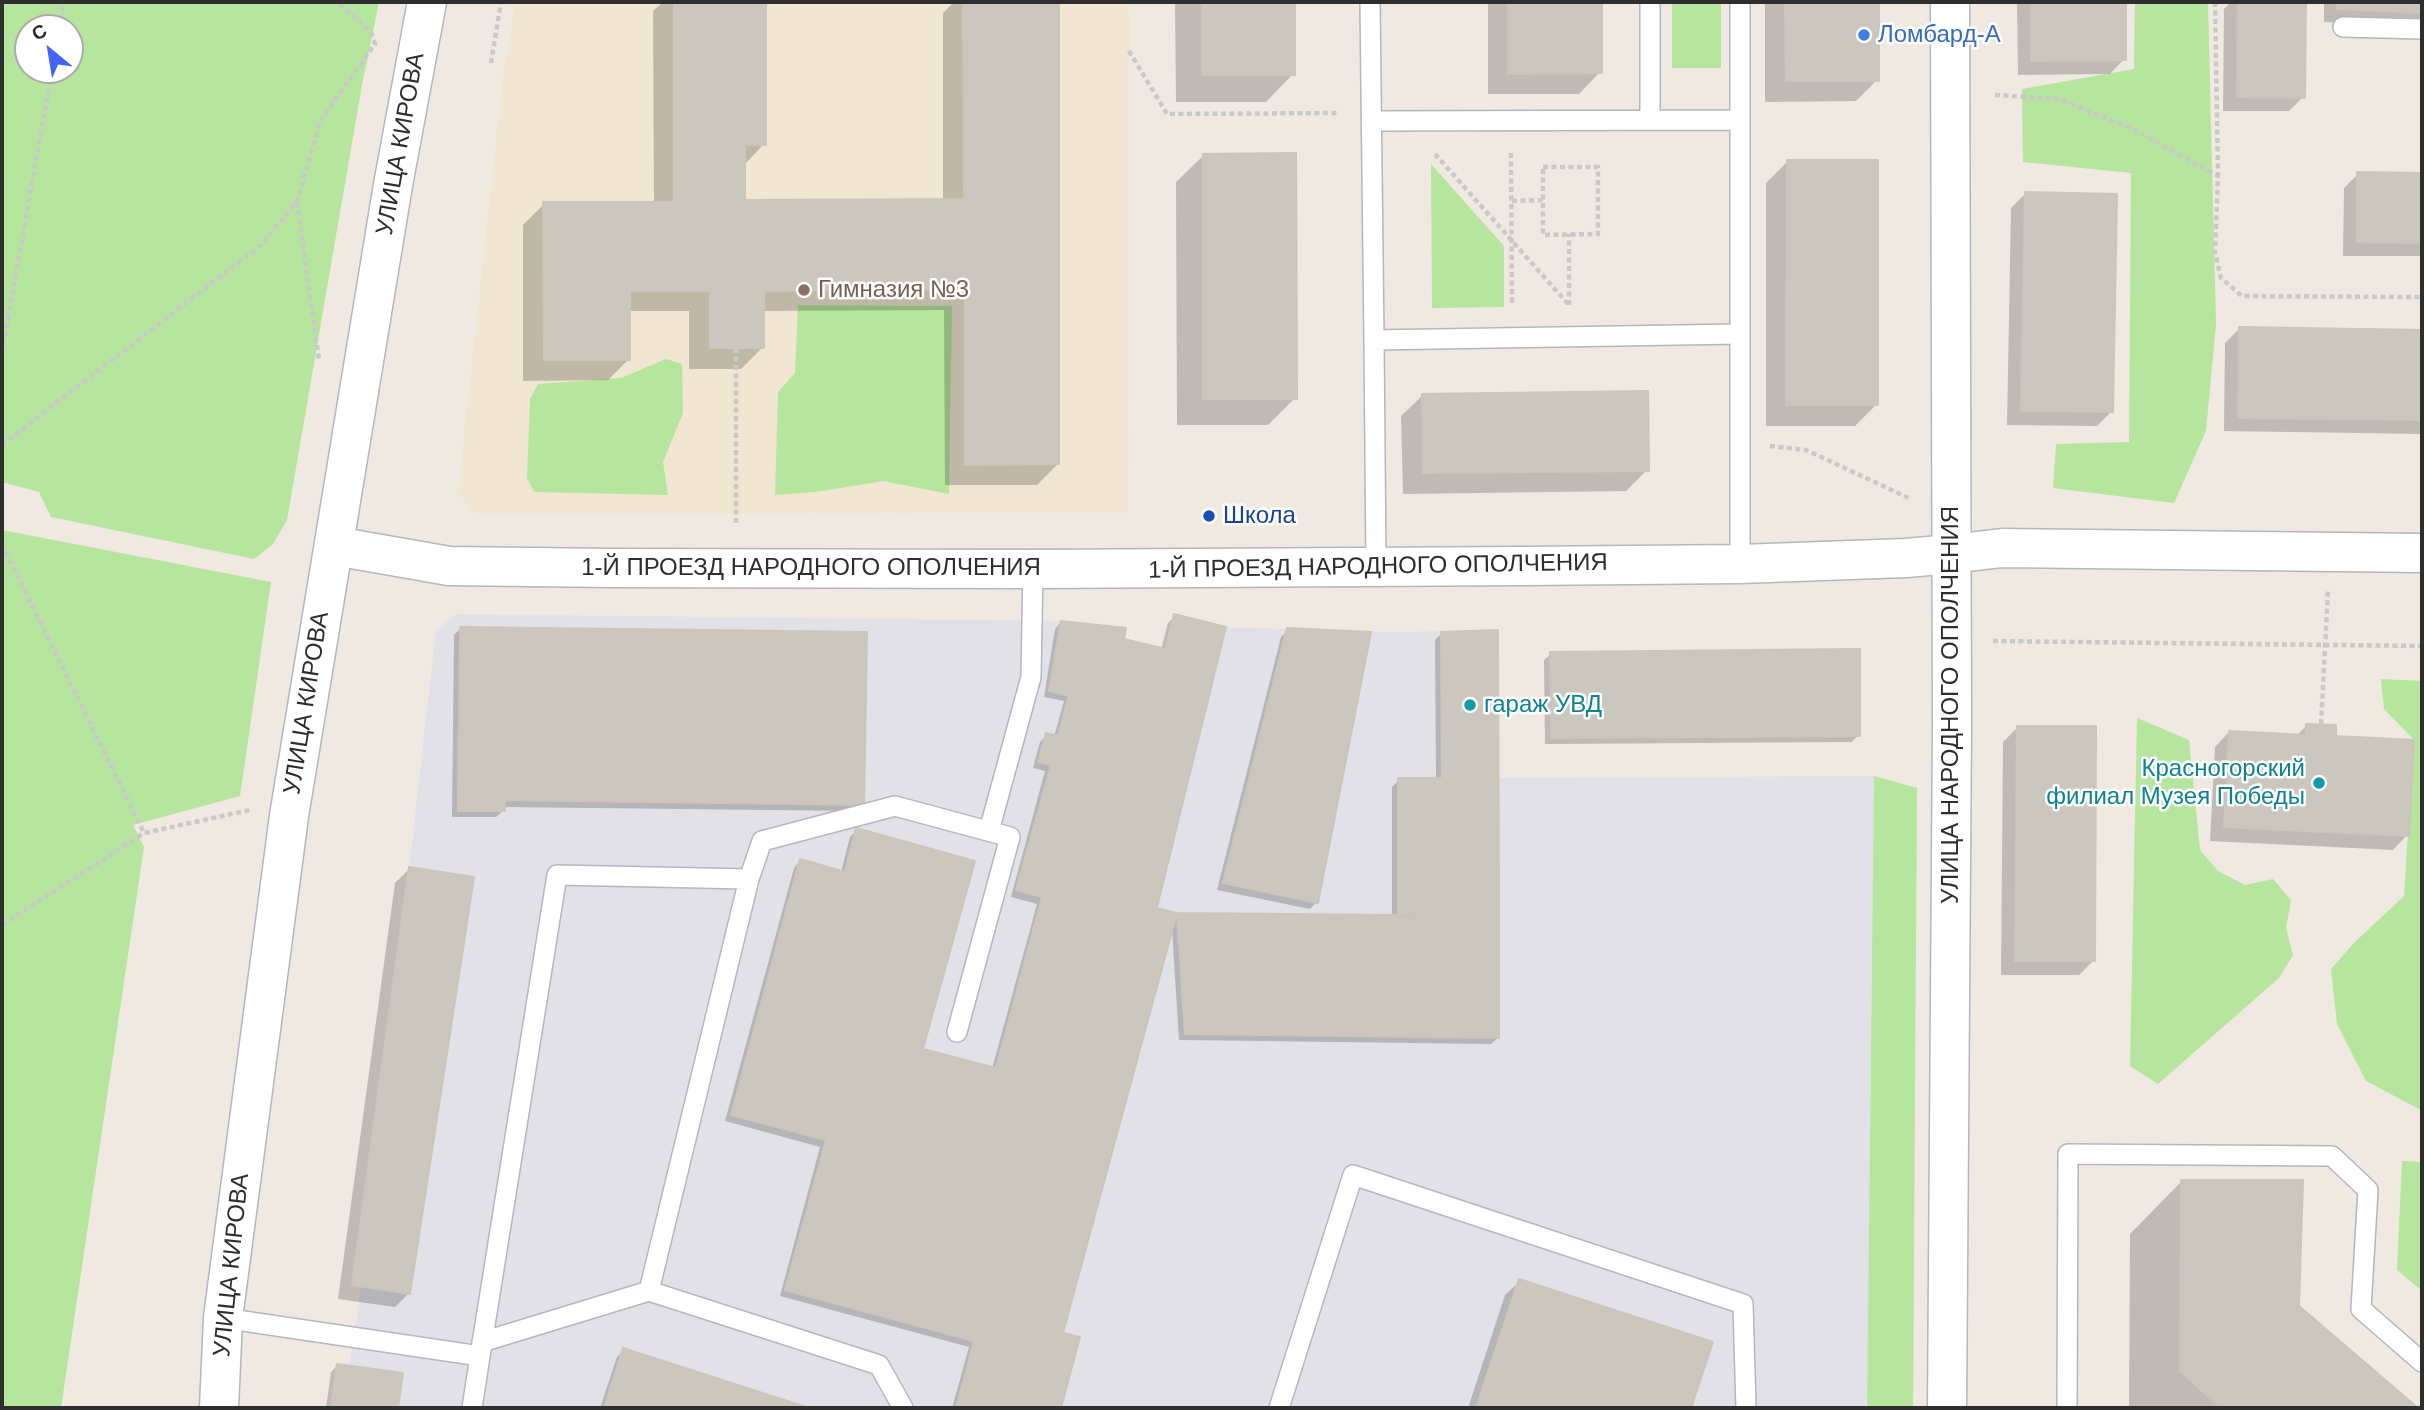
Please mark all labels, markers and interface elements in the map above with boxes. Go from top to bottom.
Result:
north arrow [14,14,84,84]
text: С [28,20,50,45]
place label: Ломбард-А [1878,21,2001,49]
marker: Ломбард-А [1856,27,1872,43]
street label: УЛИЦА КИРОВА [371,51,431,237]
place label: Гимназия №3 [818,276,969,304]
marker: Гимназия №3 [796,282,812,298]
place label: Школа [1223,502,1296,530]
street label: УЛИЦА НАРОДНОГО ОПОЛЧЕНИЯ [1937,506,1965,904]
marker: Школа [1201,508,1217,524]
street label: 1-Й ПРОЕЗД НАРОДНОГО ОПОЛЧЕНИЯ [1148,549,1608,585]
street label: 1-Й ПРОЕЗД НАРОДНОГО ОПОЛЧЕНИЯ [581,554,1041,582]
street label: УЛИЦА КИРОВА [278,610,336,796]
place label: гараж УВД [1484,691,1602,719]
marker: гараж УВД [1462,697,1478,713]
place label: Красногорский филиал Музея Победы [2046,755,2305,811]
marker: Красногорский филиал Музея Победы [2311,775,2327,791]
street label: УЛИЦА КИРОВА [208,1172,256,1358]

